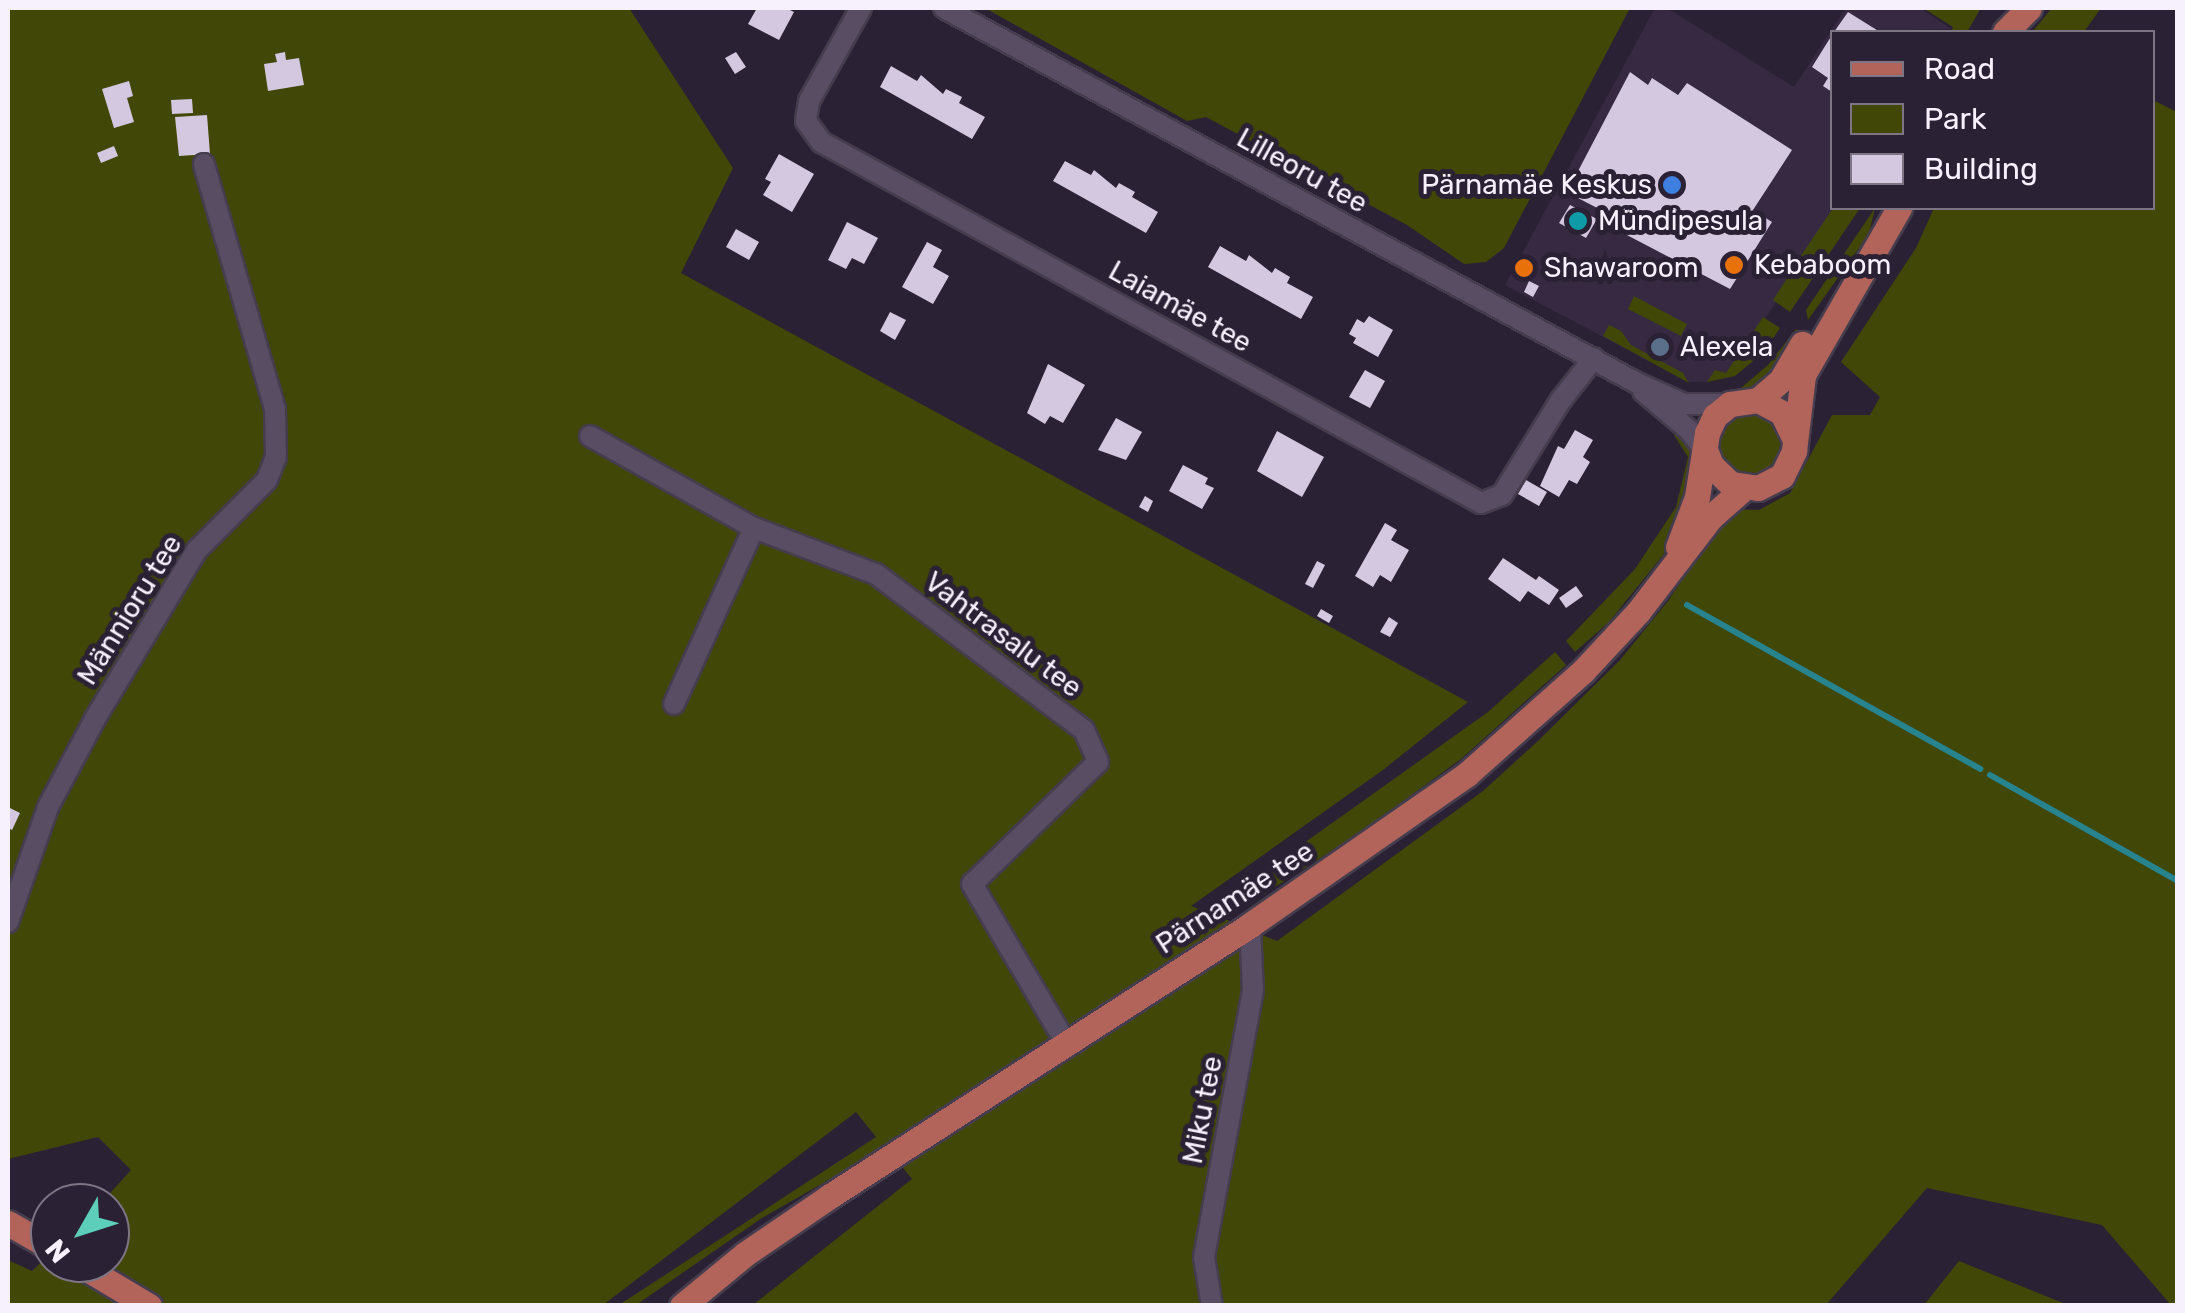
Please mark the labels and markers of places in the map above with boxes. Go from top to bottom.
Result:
place label: Pärnamäe Keskus [1421,168,1652,202]
marker: Pärnamäe Keskus [1661,174,1683,196]
place label: Mündipesula [1598,204,1763,238]
marker: Mündipesula [1567,210,1589,232]
place label: Kebaboom [1754,248,1891,282]
place label: Shawaroom [1544,251,1699,285]
marker: Kebaboom [1723,254,1745,276]
marker: Shawaroom [1513,257,1535,279]
place label: Alexela [1680,330,1774,364]
marker: Alexela [1649,336,1671,358]

